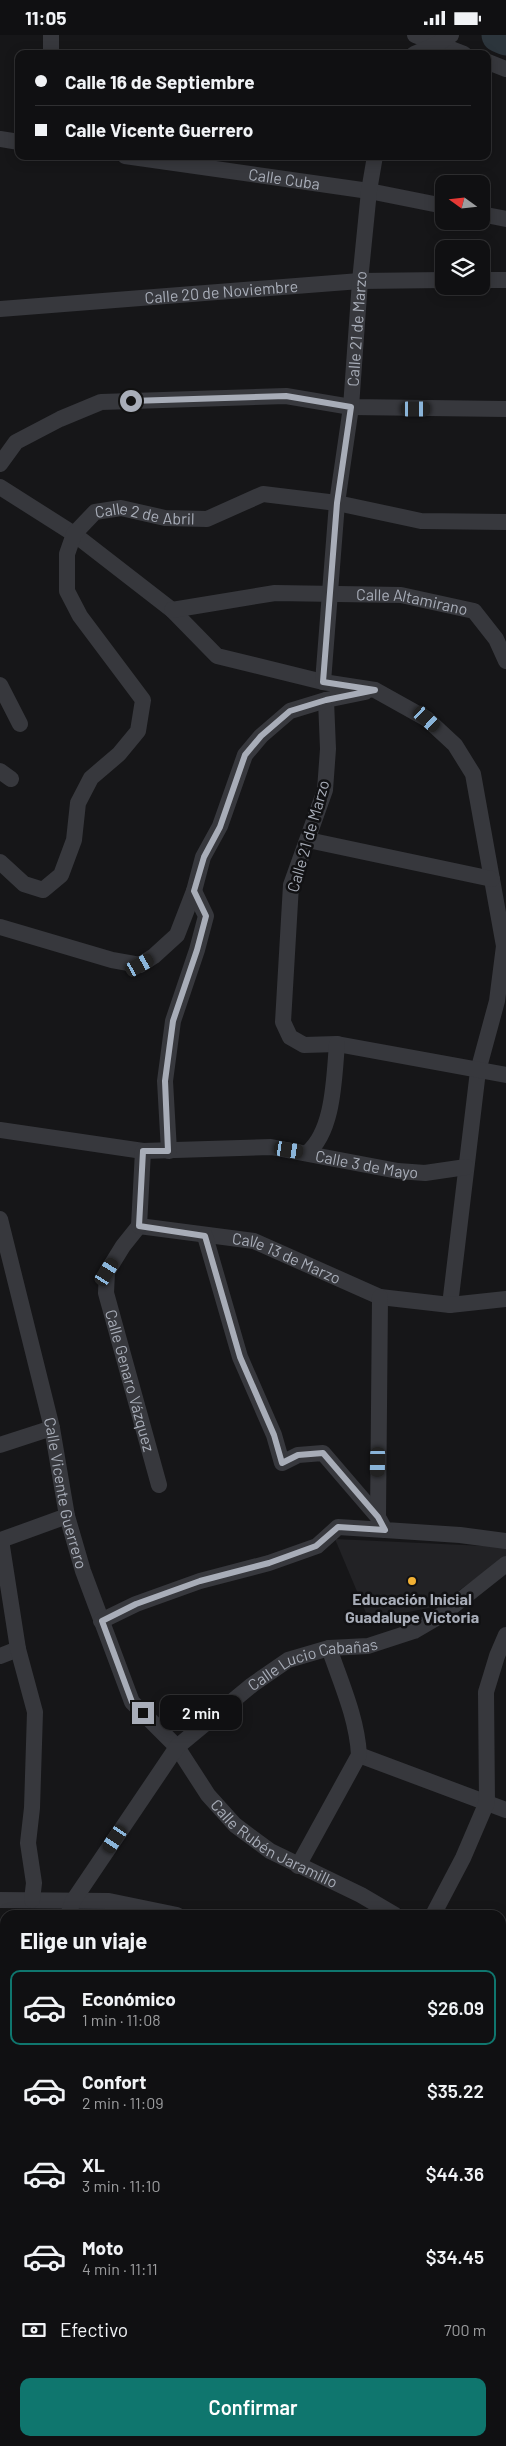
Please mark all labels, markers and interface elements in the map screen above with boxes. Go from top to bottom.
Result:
text: 11:05 [25,6,67,29]
text: Calle 16 de Septiembre [65,70,255,93]
text: Calle Vicente Guerrero [65,118,253,141]
street label: Calle Cuba [247,164,321,193]
north arrow [435,175,490,230]
map controls [435,175,490,295]
button: layers [435,240,490,295]
street label: Calle 21 de Marzo [342,270,370,387]
street label: Calle 20 de Noviembre [144,276,299,307]
route start [120,390,142,412]
car [401,402,431,417]
street label: Calle 2 de Abril [93,498,195,528]
street label: Calle Altamirano [356,584,470,618]
car [410,703,443,735]
street label: Calle 21 de Marzo [282,778,333,894]
car [123,951,156,979]
car [273,1140,304,1160]
street label: Calle 3 de Mayo [314,1146,419,1181]
street label: Calle 13 de Marzo [231,1228,344,1287]
car [92,1255,121,1289]
street label: Calle Genaro Vázquez [102,1307,159,1454]
street label: Calle Vicente Guerrero [41,1415,92,1571]
car [370,1447,385,1477]
marker: Educación Inicial Guadalupe Victoria [406,1575,418,1587]
place label: Educación Inicial Guadalupe Victoria [345,1589,479,1626]
street label: Calle Lucio Cabañas [244,1634,380,1694]
callout: 2 min [160,1695,243,1731]
route end [132,1702,154,1724]
text: 2 min [182,1703,220,1722]
street label: Calle Rubén Jaramillo [207,1795,341,1891]
car [100,1822,129,1856]
text: Elige un viaje [20,1927,147,1953]
icon: car [22,1985,67,2030]
text: Económico [82,1987,176,2010]
text: $26.09 [427,1996,484,2019]
text: 1 min · 11:08 [82,2010,161,2029]
icon: car [22,2068,67,2113]
text: Confort [82,2070,146,2093]
text: $35.22 [427,2079,484,2102]
text: 2 min · 11:09 [82,2093,164,2112]
icon: car [22,2151,67,2196]
text: XL [82,2153,105,2176]
text: $44.36 [426,2162,484,2185]
text: 3 min · 11:10 [82,2176,160,2195]
icon: car [22,2234,67,2279]
text: Moto [82,2236,124,2259]
text: $34.45 [426,2245,484,2268]
text: 4 min · 11:11 [82,2259,158,2278]
icon: cash [20,2316,48,2344]
text: Efectivo [60,2318,128,2341]
text: 700 m [444,2320,486,2339]
button: Confirmar [20,2378,486,2436]

